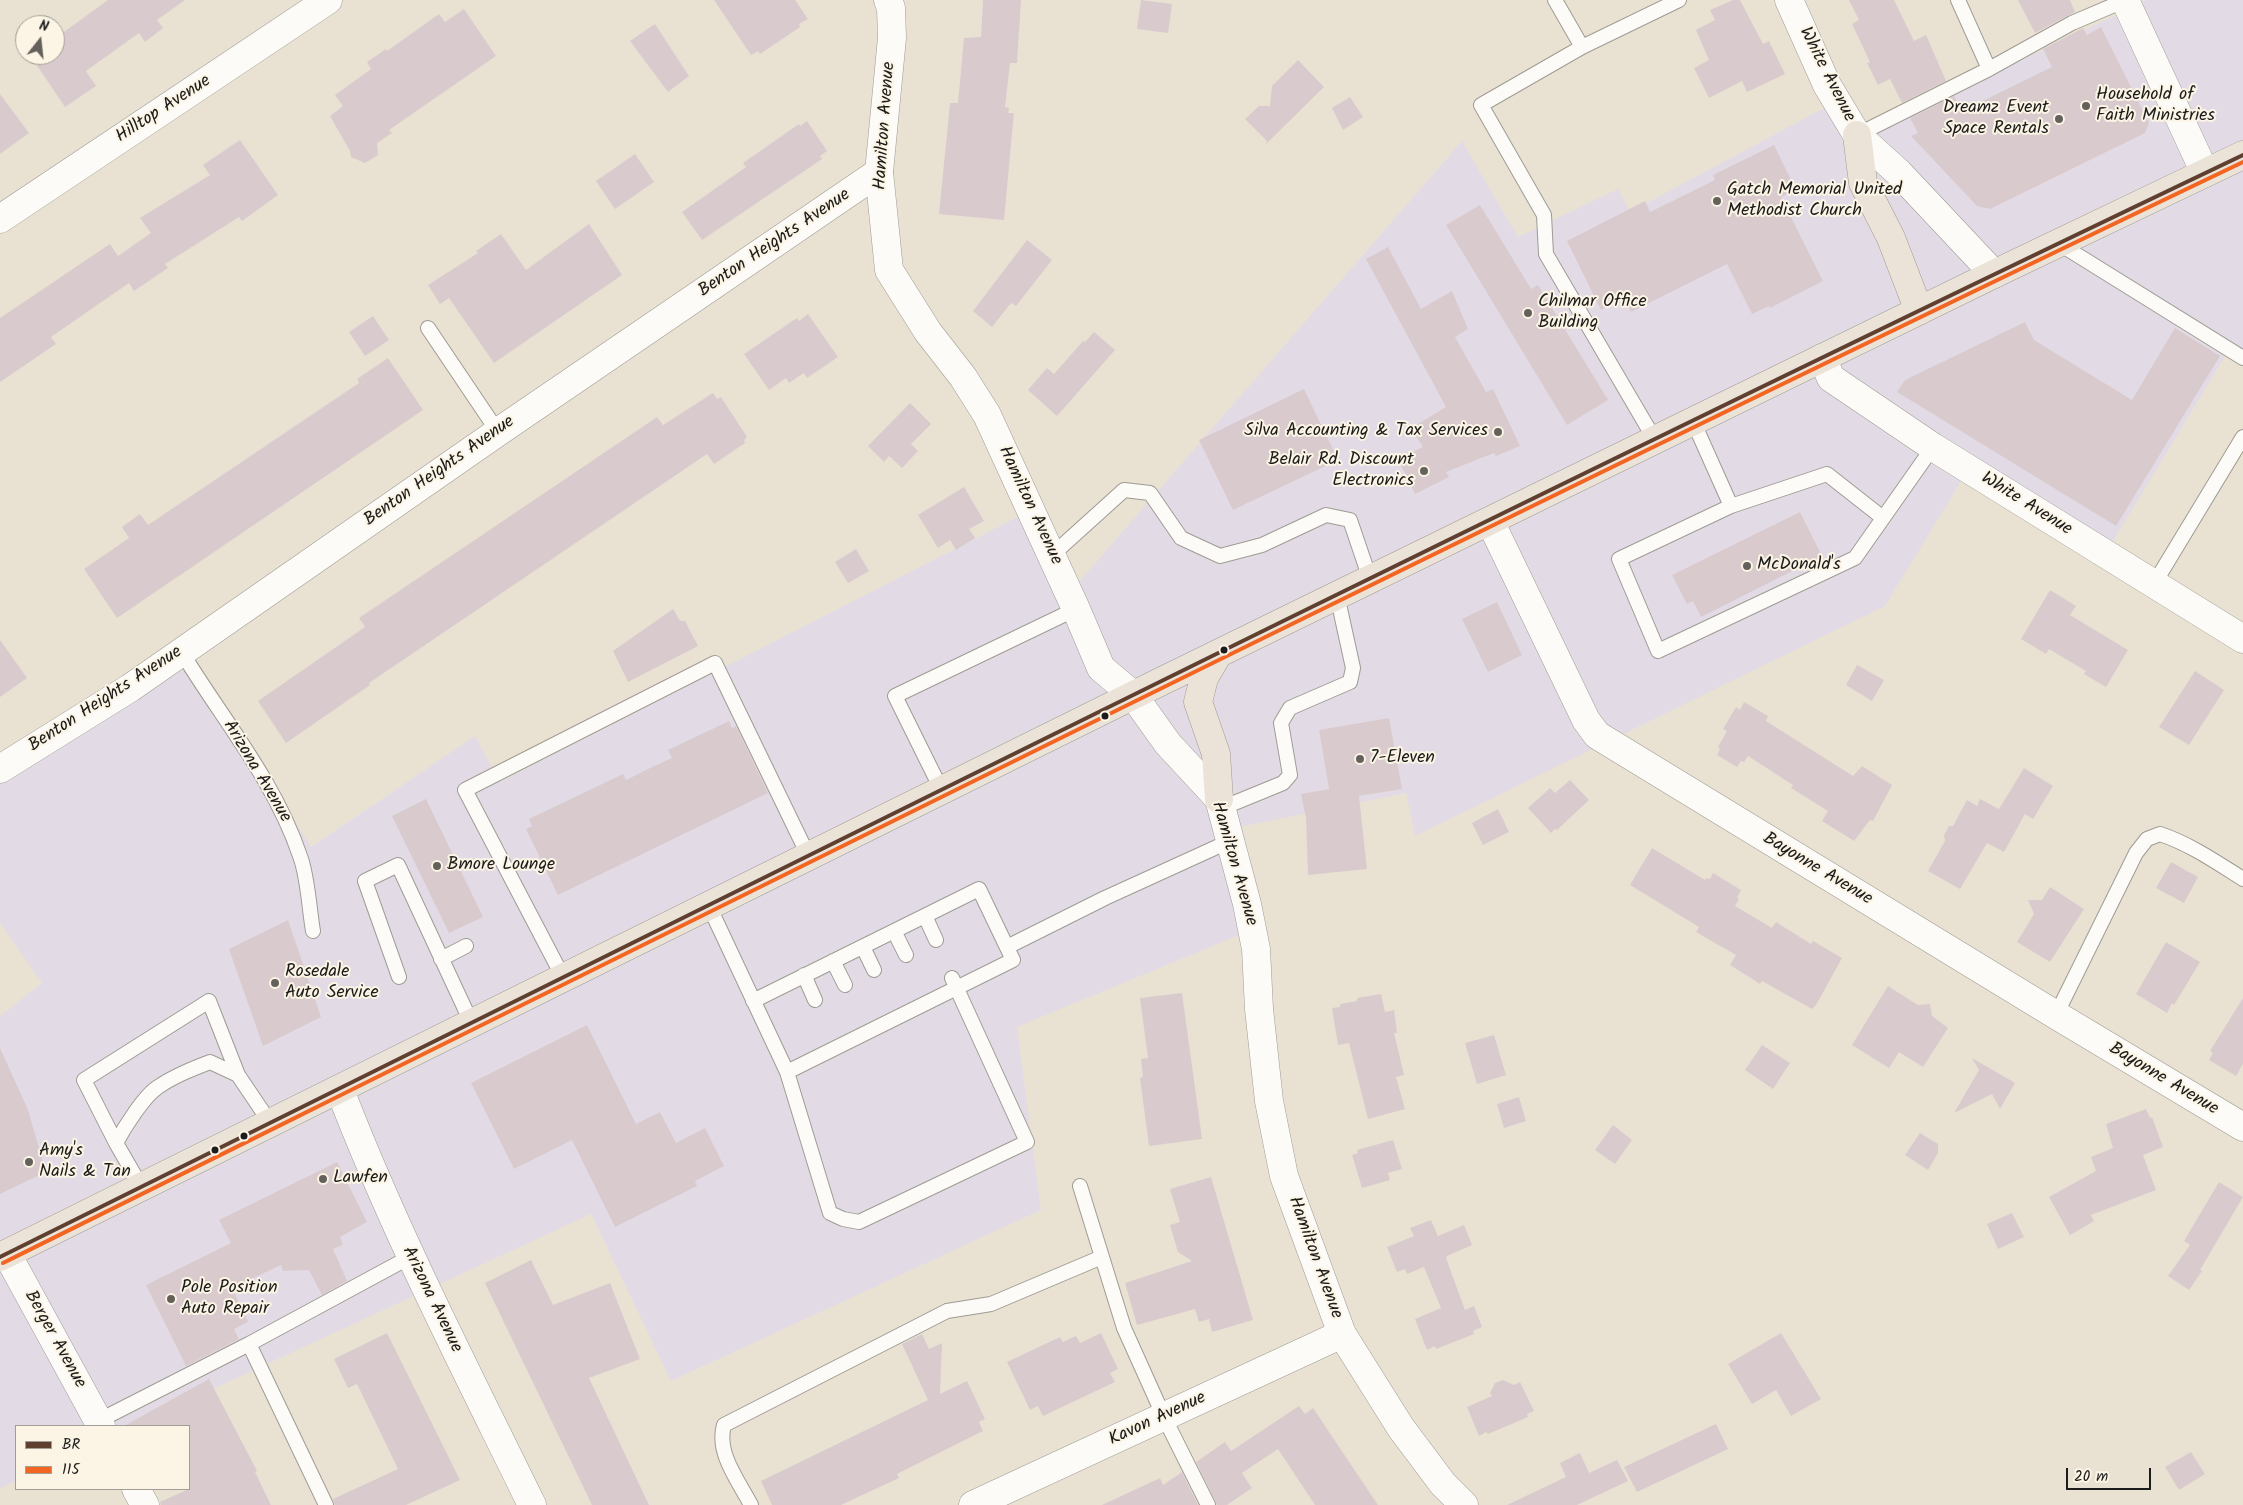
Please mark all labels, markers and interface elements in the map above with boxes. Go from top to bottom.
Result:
north arrow [15,15,65,65]
text: N [37,15,51,38]
street label: White Avenue [1793,24,1859,126]
street label: Hamilton Avenue [871,61,901,191]
street label: Hilltop Avenue [112,71,216,149]
place label: Household of Faith Ministries [2096,85,2215,128]
place label: Dreamz Event Space Rentals [1943,98,2049,140]
marker: Household of Faith Ministries [2080,100,2092,112]
marker: Dreamz Event Space Rentals [2053,113,2065,125]
place label: Gatch Memorial United Methodist Church [1727,180,1902,222]
street label: Benton Heights Avenue [695,185,855,303]
marker: Gatch Memorial United Methodist Church [1711,195,1723,207]
place label: Chilmar Office Building [1538,292,1646,334]
marker: Chilmar Office Building [1522,307,1534,319]
street label: Benton Heights Avenue [361,412,519,532]
place label: Silva Accounting & Tax Services [1244,421,1488,443]
marker: Silva Accounting & Tax Services [1492,426,1504,438]
street label: Hamilton Avenue [992,443,1066,569]
place label: Belair Rd. Discount Electronics [1268,450,1414,492]
marker: Belair Rd. Discount Electronics [1418,465,1430,477]
street label: White Avenue [1976,468,2076,542]
place label: McDonald's [1757,555,1841,577]
marker: McDonald's [1741,560,1753,572]
street label: Benton Heights Avenue [25,642,187,758]
unlabelled marker [1219,645,1229,655]
unlabelled marker [1100,711,1110,721]
street label: Arizona Avenue [217,717,295,827]
place label: 7-Eleven [1370,748,1435,770]
marker: 7-Eleven [1354,753,1366,765]
street label: Hamilton Avenue [1205,799,1261,929]
street label: Bayonne Avenue [1758,829,1876,911]
place label: Bmore Lounge [447,855,555,877]
marker: Bmore Lounge [431,860,443,872]
place label: Rosedale Auto Service [285,962,379,1004]
marker: Rosedale Auto Service [269,977,281,989]
street label: Bayonne Avenue [2104,1039,2222,1121]
unlabelled marker [239,1131,249,1141]
place label: Amy's Nails & Tan [39,1141,131,1184]
unlabelled marker [210,1145,220,1155]
marker: Amy's Nails & Tan [23,1156,35,1168]
place label: Lawfen [333,1168,388,1190]
marker: Lawfen [317,1173,329,1185]
street label: Hamilton Avenue [1282,1194,1346,1322]
street label: Arizona Avenue [396,1243,466,1357]
place label: Pole Position Auto Repair [181,1278,278,1320]
street label: Berger Avenue [18,1287,90,1393]
marker: Pole Position Auto Repair [165,1293,177,1305]
street label: Kavon Avenue [1106,1388,1210,1452]
legend [15,1425,190,1490]
text: BR [62,1433,80,1457]
text: 115 [62,1458,79,1482]
scale bar [2068,1458,2153,1490]
text: 20 m [2074,1465,2108,1489]

